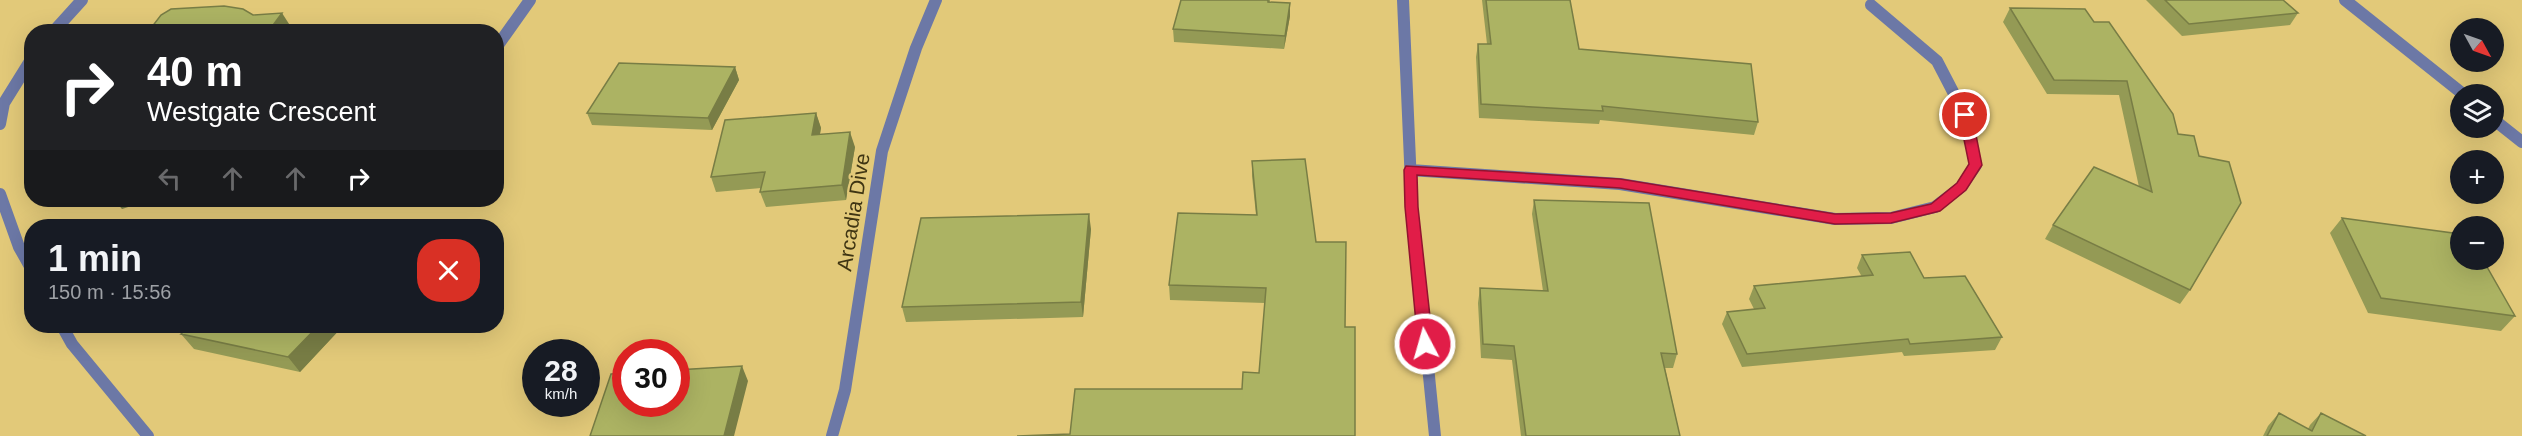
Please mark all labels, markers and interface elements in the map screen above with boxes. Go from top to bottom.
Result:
north arrow [2450,18,2504,72]
map controls [2450,18,2504,270]
icon: right [48,48,126,126]
text: 40 m [147,48,243,95]
button: layers [2450,84,2504,138]
pin [1939,89,1990,140]
text: Westgate Crescent [147,97,376,127]
icon: arrive [1948,98,1981,131]
button: + [2450,150,2504,204]
street label: Arcadia Dive [832,151,874,273]
icon: left [153,162,186,195]
icon: ahead [216,162,249,195]
icon: ahead [279,162,312,195]
icon: right [342,162,375,195]
button: − [2450,216,2504,270]
text: 1 min [48,238,142,279]
button: close [417,239,480,302]
text: 150 m · 15:56 [48,281,171,303]
position arrow [1393,312,1457,376]
speed limit sign: 30 [612,339,690,417]
text: 28 [544,354,578,387]
text: km/h [545,385,577,402]

